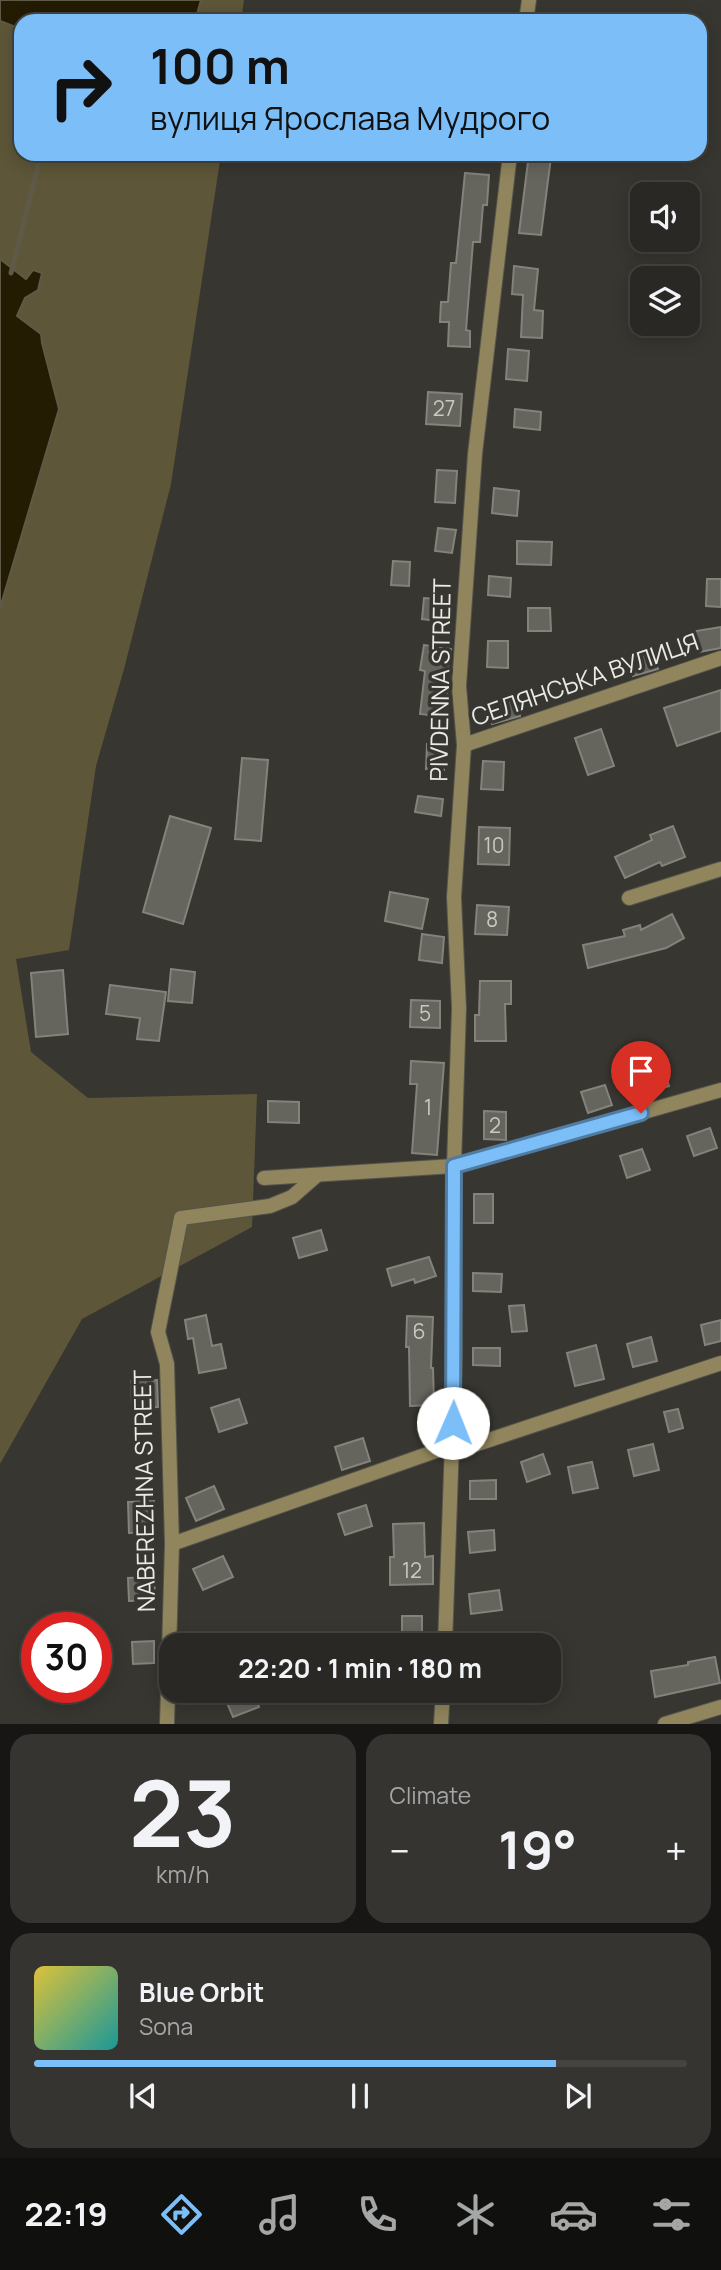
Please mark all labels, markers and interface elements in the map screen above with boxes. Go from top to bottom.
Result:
text: 100 m [150,32,290,99]
icon: right [35,42,126,133]
text: вулиця Ярослава Мудрого [150,96,550,140]
map controls [630,182,700,336]
button: sound [630,182,700,252]
button: layers [630,266,700,336]
house number: 27 [433,394,455,422]
street label: PIVDENNA STREET [421,577,458,782]
street label: СЕЛЯНСЬКА ВУЛИЦЯ [467,624,702,733]
house number: 10 [484,831,505,859]
house number: 8 [486,905,498,933]
house number: 5 [419,999,431,1027]
pin [611,1041,671,1113]
icon: arrive [622,1052,660,1090]
house number: 1 [424,1093,432,1121]
house number: 2 [489,1111,501,1139]
house number: 6 [412,1317,426,1345]
street label: NABEREZHNA STREET [125,1369,162,1612]
position arrow [416,1386,490,1460]
house number: 12 [402,1556,422,1584]
speed limit sign: 30 [21,1612,112,1703]
text: 22:20 · 1 min · 180 m [238,1650,482,1686]
text: 23 [129,1750,236,1874]
text: Climate [390,1779,471,1811]
text: 19° [498,1814,577,1885]
text: − [390,1824,410,1876]
text: + [665,1824,687,1876]
text: km/h [156,1858,210,1890]
text: Blue Orbit [139,1974,264,2010]
text: Sona [139,2010,193,2042]
icon: previous [124,2077,162,2115]
icon: pause [341,2077,379,2115]
icon: next [559,2077,597,2115]
icon: directions [157,2190,206,2239]
icon: music [255,2190,304,2239]
icon: phone [353,2190,402,2239]
icon: climate [451,2190,500,2239]
icon: car [549,2190,598,2239]
icon: filters [647,2190,696,2239]
text: 22:19 [25,2192,108,2236]

